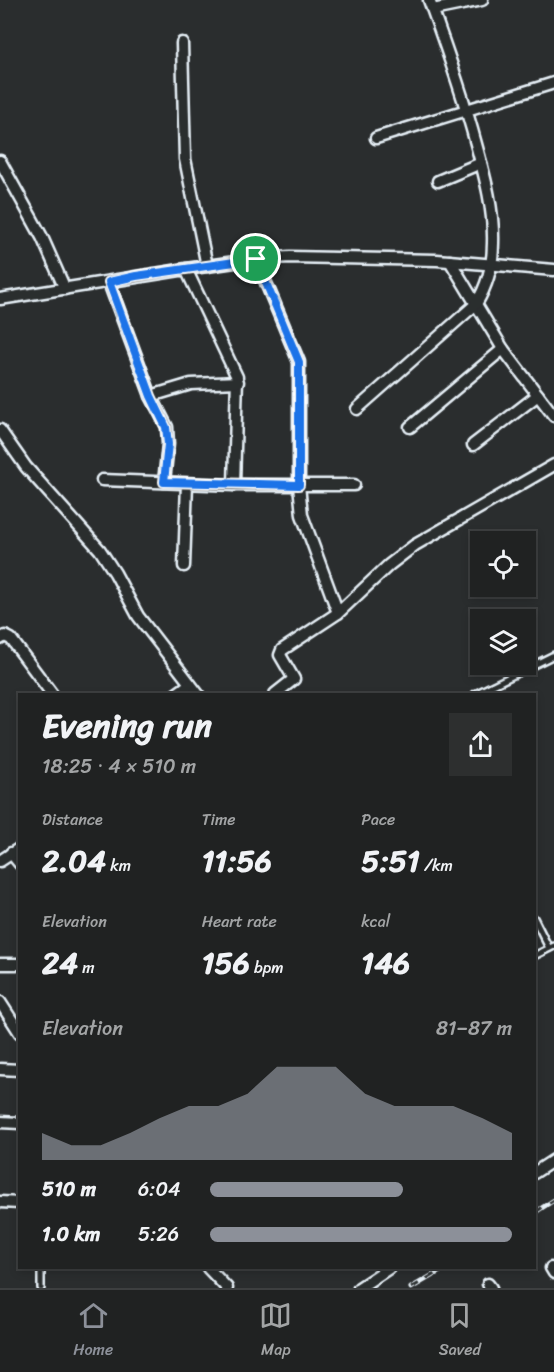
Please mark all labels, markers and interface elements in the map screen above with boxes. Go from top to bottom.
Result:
pin [230,233,281,284]
icon: arrive [239,242,272,275]
map controls [470,531,536,675]
button: locate [470,531,536,597]
button: layers [470,609,536,675]
text: Evening run [42,697,212,755]
button: share [449,713,512,776]
text: 18:25 · 4 × 510 m [42,749,196,784]
text: Distance [42,805,103,834]
text: Time [202,805,235,834]
text: Pace [361,805,395,834]
text: 2.04 [42,834,106,888]
text: 11:56 [202,834,272,888]
text: 5:51 [361,834,420,888]
text: km [106,851,131,880]
text: /km [420,851,453,880]
text: Elevation [42,907,107,936]
text: Heart rate [202,907,277,936]
text: kcal [361,907,390,936]
text: 24 [42,936,78,990]
text: 156 [202,936,250,990]
text: 146 [361,936,410,990]
text: m [78,953,95,982]
text: bpm [250,953,284,982]
text: Elevation [42,1011,123,1046]
text: 81–87 m [436,1011,512,1046]
text: 510 m [42,1172,96,1207]
text: 6:04 [138,1172,181,1207]
text: 1.0 km [42,1217,100,1252]
text: 5:26 [138,1217,179,1252]
tab: Home [73,1299,113,1364]
tab: Map [259,1299,292,1364]
tab: Saved [439,1299,481,1364]

